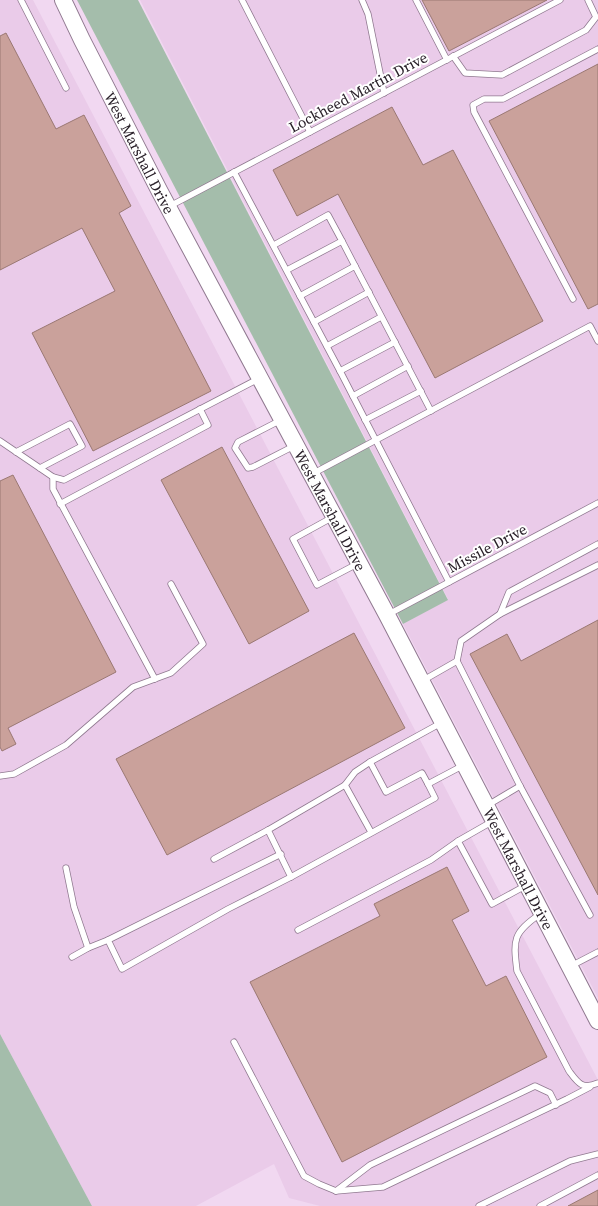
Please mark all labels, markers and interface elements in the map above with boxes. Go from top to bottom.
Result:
street label: Lockheed Martin Drive [285,46,431,138]
street label: West Marshall Drive [100,88,180,218]
street label: West Marshall Drive [290,446,372,575]
street label: Missile Drive [444,518,531,578]
street label: West Marshall Drive [478,804,559,933]

